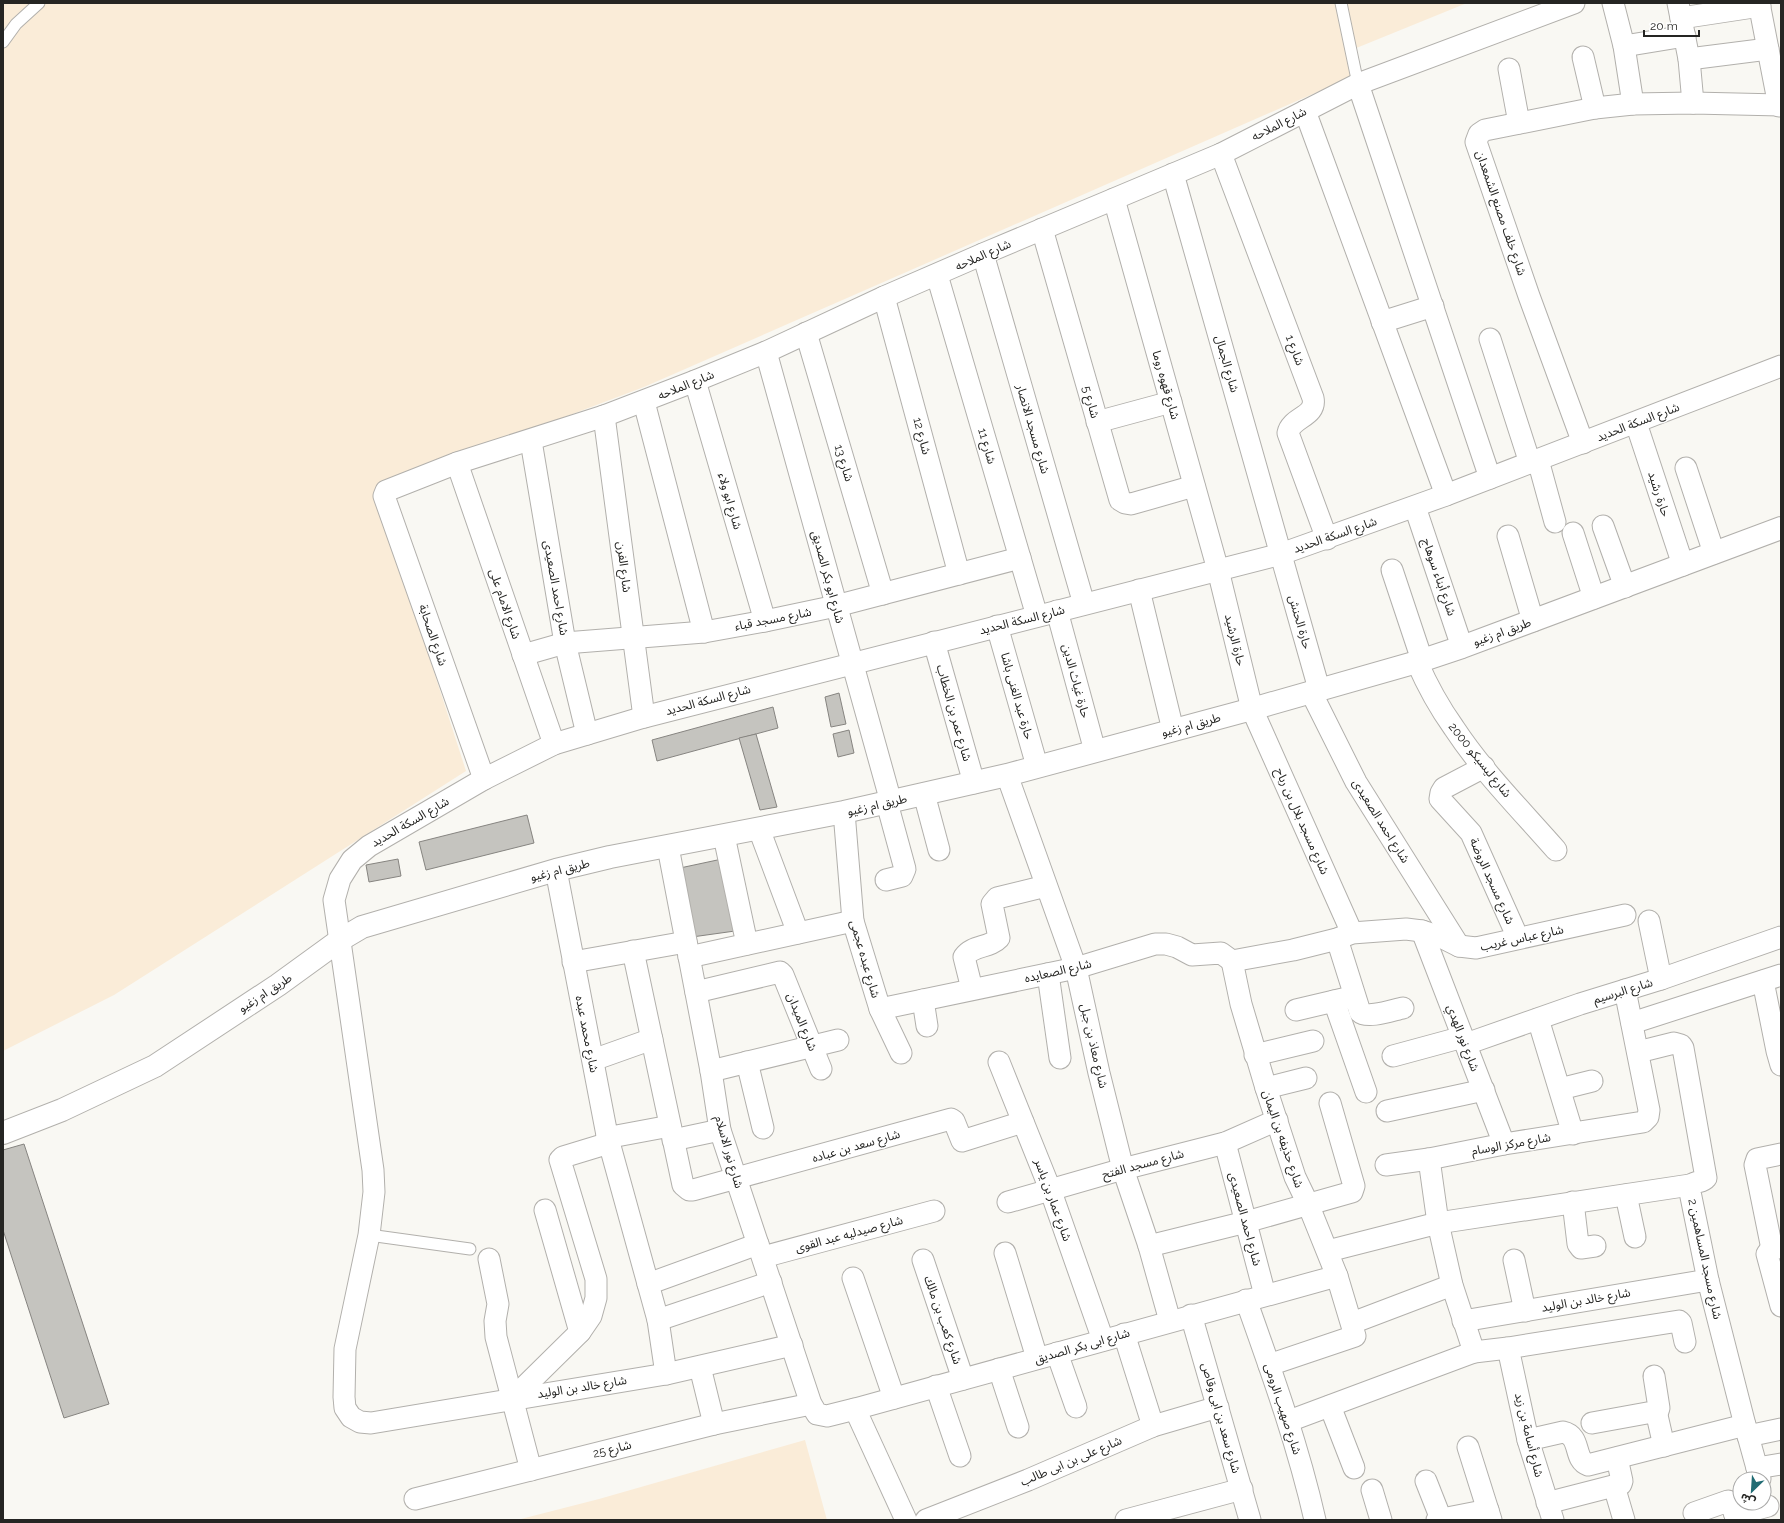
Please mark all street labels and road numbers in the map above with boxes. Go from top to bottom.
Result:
street label: شارع الملاحه [1249,104,1310,146]
street label: شارع خلف مصنع الشمعدان [1471,149,1529,278]
street label: شارع الملاحه [953,237,1014,275]
street label: شارع 1 [1281,333,1307,368]
street label: شارع الجمال [1210,334,1242,395]
street label: شارع قهوه روما [1148,349,1183,422]
street label: شارع الملاحه [656,367,717,404]
street label: شارع مسجد الانصار [1011,382,1052,476]
street label: شارع 5 [1078,384,1102,420]
street label: شارع السكة الحديد [1595,400,1682,446]
street label: شارع 12 [908,416,934,457]
street label: شارع 11 [973,426,999,466]
street label: شارع 13 [830,443,856,484]
street label: حارة رشيد [1645,470,1673,518]
street label: شارع ابو ولاء [713,471,745,532]
street label: شارع السكة الحديد [1291,514,1379,558]
street label: شارع ابو بكر الصديق [807,529,847,625]
street label: شارع أبناء سوهاج [1417,536,1459,618]
street label: شارع احمد الصعيدى [539,539,571,637]
street label: شارع الفرن [612,541,634,594]
street label: شارع الامام على [485,567,524,642]
street label: حارة الحنش [1286,593,1314,651]
street label: شارع الصحابة [414,602,450,668]
street label: شارع السكة الحديد [978,603,1067,639]
street label: شارع مسجد قباء [733,605,813,635]
street label: حارة الرشيد [1222,613,1248,667]
street label: طريق ام زغيو [1471,615,1534,651]
street label: حارة غياث الدين [1059,642,1093,720]
street label: حارة عبد الغنى باشا [998,651,1036,741]
street label: شارع عمر بن الخطاب [932,663,974,763]
street label: شارع السكة الحديد [664,682,753,720]
street label: طريق ام زغيو [1160,710,1223,742]
street label: شارع ليسيكو 2000 [1444,720,1514,801]
street label: شارع مسجد بلال بن رباح [1270,765,1332,877]
street label: شارع احمد الصعيدى [1348,776,1412,867]
street label: طريق ام زغيو [846,791,909,821]
street label: شارع السكة الحديد [369,794,452,852]
street label: شارع مسجد الروضة [1465,836,1517,927]
street label: طريق ام زغيو [529,856,592,886]
street label: شارع عبده عجمى [845,918,883,1000]
street label: شارع عباس غريب [1479,922,1565,956]
street label: شارع الصعايده [1023,956,1093,987]
street label: طريق ام زغيو [236,971,295,1017]
street label: شارع البرسيم [1592,975,1655,1009]
street label: شارع الميدان [782,991,820,1054]
street label: شارع محمد عبده [571,994,601,1074]
street label: شارع معاذ بن جبل [1076,1002,1111,1090]
street label: شارع نور الهدي [1441,1003,1482,1074]
street label: شارع حذيفه بن اليمان [1258,1088,1306,1190]
street label: شارع نور الاسلام [710,1114,746,1191]
street label: شارع سعد بن عباده [810,1127,902,1167]
street label: شارع مركز الوسام [1470,1130,1552,1160]
street label: شارع مسجد الفتح [1101,1146,1186,1184]
street label: شارع عمار بن ياسر [1029,1156,1074,1244]
street label: شارع احمد الصعيدى [1224,1171,1264,1268]
street label: شارع مسجد المساهمين 2 [1683,1197,1725,1321]
street label: شارع صيدليه عبد القوى [794,1213,905,1257]
street label: شارع كعب بن مالك [919,1274,965,1367]
street label: شارع خالد بن الوليد [1540,1285,1632,1317]
street label: شارع ابى بكر الصديق [1033,1326,1132,1368]
street label: شارع سعد بن ابى وقاص [1197,1361,1244,1476]
street label: شارع صهيب الرومى [1260,1362,1304,1457]
street label: شارع خالد بن الوليد [536,1373,628,1403]
street label: شارع أسامة بن زيد [1510,1391,1547,1479]
street label: شارع على بن ابى طالب [1018,1433,1125,1491]
street label: شارع 25 [591,1437,633,1462]

